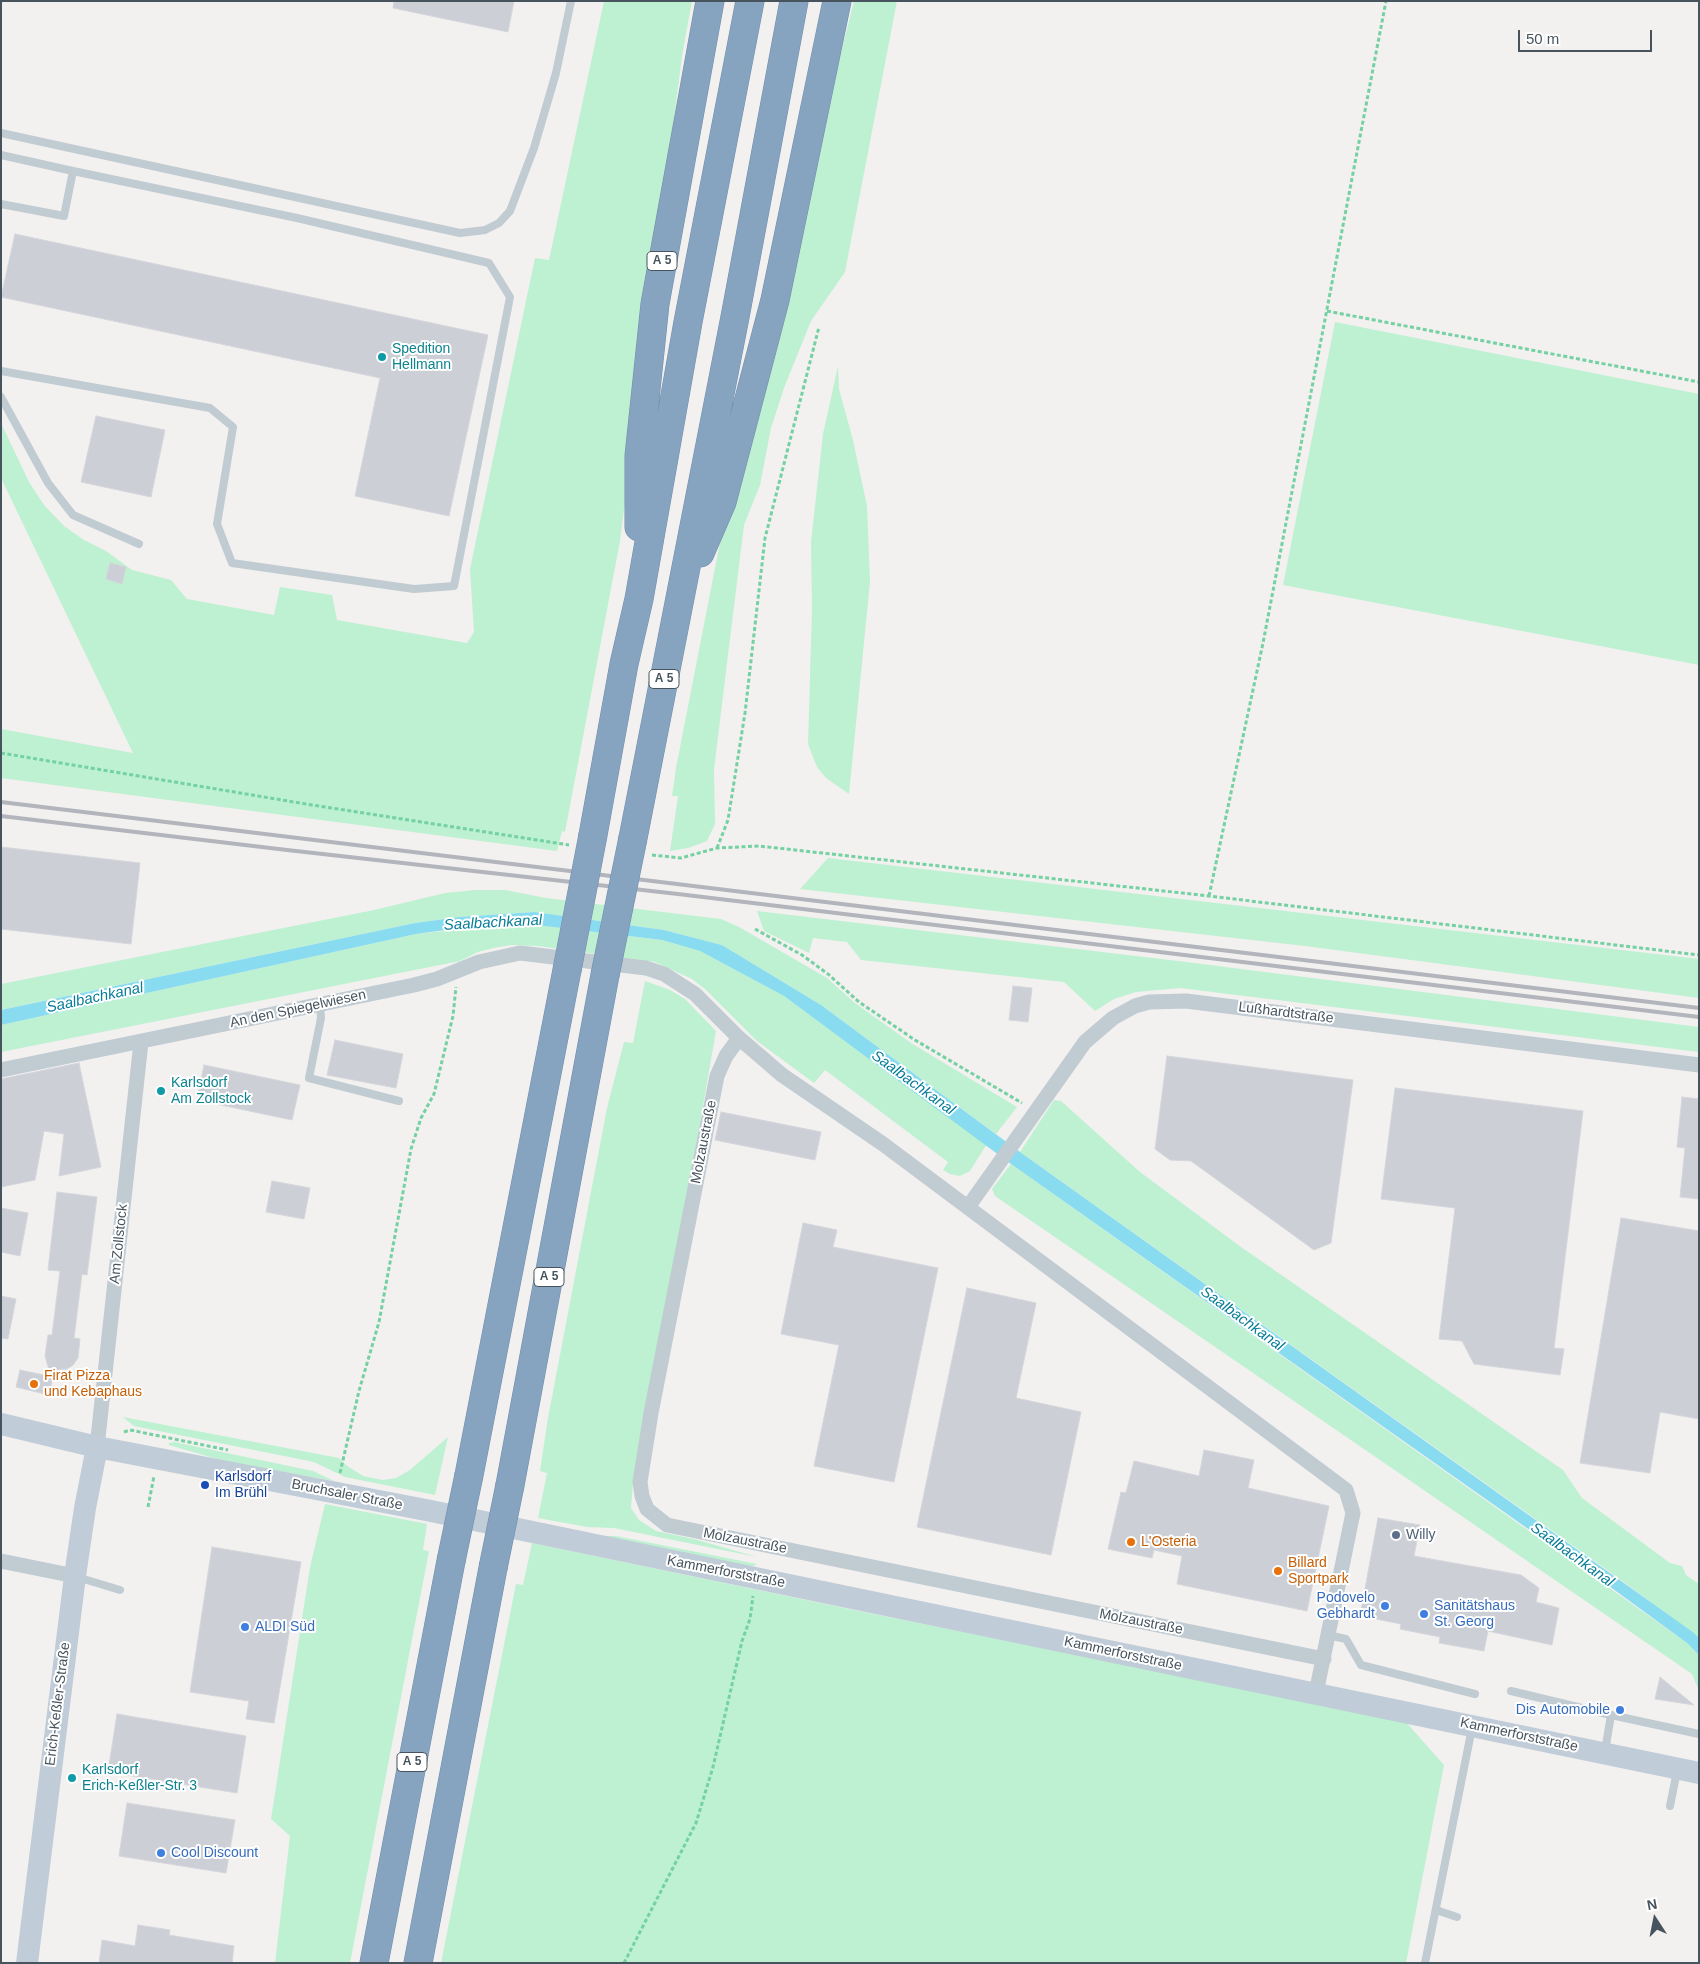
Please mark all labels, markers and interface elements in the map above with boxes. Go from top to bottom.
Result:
scale bar [1520,20,1654,52]
text: 50 m [1526,30,1559,47]
road number: A 5 [647,252,677,270]
place label: Spedition Hellmann [392,341,451,374]
marker: Spedition Hellmann [376,351,388,363]
road number: A 5 [649,670,679,689]
water label: Saalbachkanal [443,911,543,935]
water label: Saalbachkanal [45,979,145,1017]
street label: An den Spiegelwiesen [228,986,368,1032]
street label: Lußhardtstraße [1237,999,1335,1027]
water label: Saalbachkanal [868,1047,958,1119]
place label: Karlsdorf Am Zollstock [171,1075,251,1108]
marker: Karlsdorf Am Zollstock [155,1085,167,1097]
street label: Molzaustraße [688,1099,720,1185]
street label: Am Zollstock [106,1203,132,1285]
road number: A 5 [534,1268,564,1286]
water label: Saalbachkanal [1197,1283,1287,1355]
place label: Firat Pizza und Kebaphaus [44,1368,142,1400]
marker: Firat Pizza und Kebaphaus [28,1378,40,1390]
place label: Karlsdorf Im Brühl [215,1469,271,1501]
street label: Bruchsaler Straße [290,1476,404,1514]
marker: Karlsdorf Im Brühl [199,1479,211,1491]
water label: Saalbachkanal [1527,1519,1617,1591]
street label: Molzaustraße [702,1525,788,1557]
place label: Willy [1406,1527,1436,1543]
marker: Willy [1390,1529,1402,1541]
place label: L'Osteria [1141,1534,1197,1550]
marker: L'Osteria [1125,1536,1137,1548]
street label: Kammerforststraße [666,1552,786,1592]
place label: Billard Sportpark [1288,1555,1349,1588]
marker: Billard Sportpark [1272,1565,1284,1577]
place label: Podovelo Gebhardt [1317,1590,1375,1622]
place label: Sanitätshaus St. Georg [1434,1598,1515,1630]
marker: Podovelo Gebhardt [1379,1600,1391,1612]
street label: Molzaustraße [1098,1606,1184,1638]
marker: Sanitätshaus St. Georg [1418,1608,1430,1620]
place label: ALDI Süd [255,1619,315,1635]
marker: ALDI Süd [239,1621,251,1633]
street label: Kammerforststraße [1063,1633,1183,1675]
street label: Erich-Keßler-Straße [42,1641,74,1767]
place label: Dis Automobile [1516,1702,1610,1718]
marker: Dis Automobile [1614,1704,1626,1716]
street label: Kammerforststraße [1459,1714,1579,1756]
road number: A 5 [397,1752,427,1771]
place label: Karlsdorf Erich-Keßler-Str. 3 [82,1762,197,1794]
marker: Karlsdorf Erich-Keßler-Str. 3 [66,1772,78,1784]
place label: Cool Discount [171,1845,258,1861]
marker: Cool Discount [155,1847,167,1859]
north arrow [1630,1894,1680,1944]
text: N [1646,1895,1659,1913]

